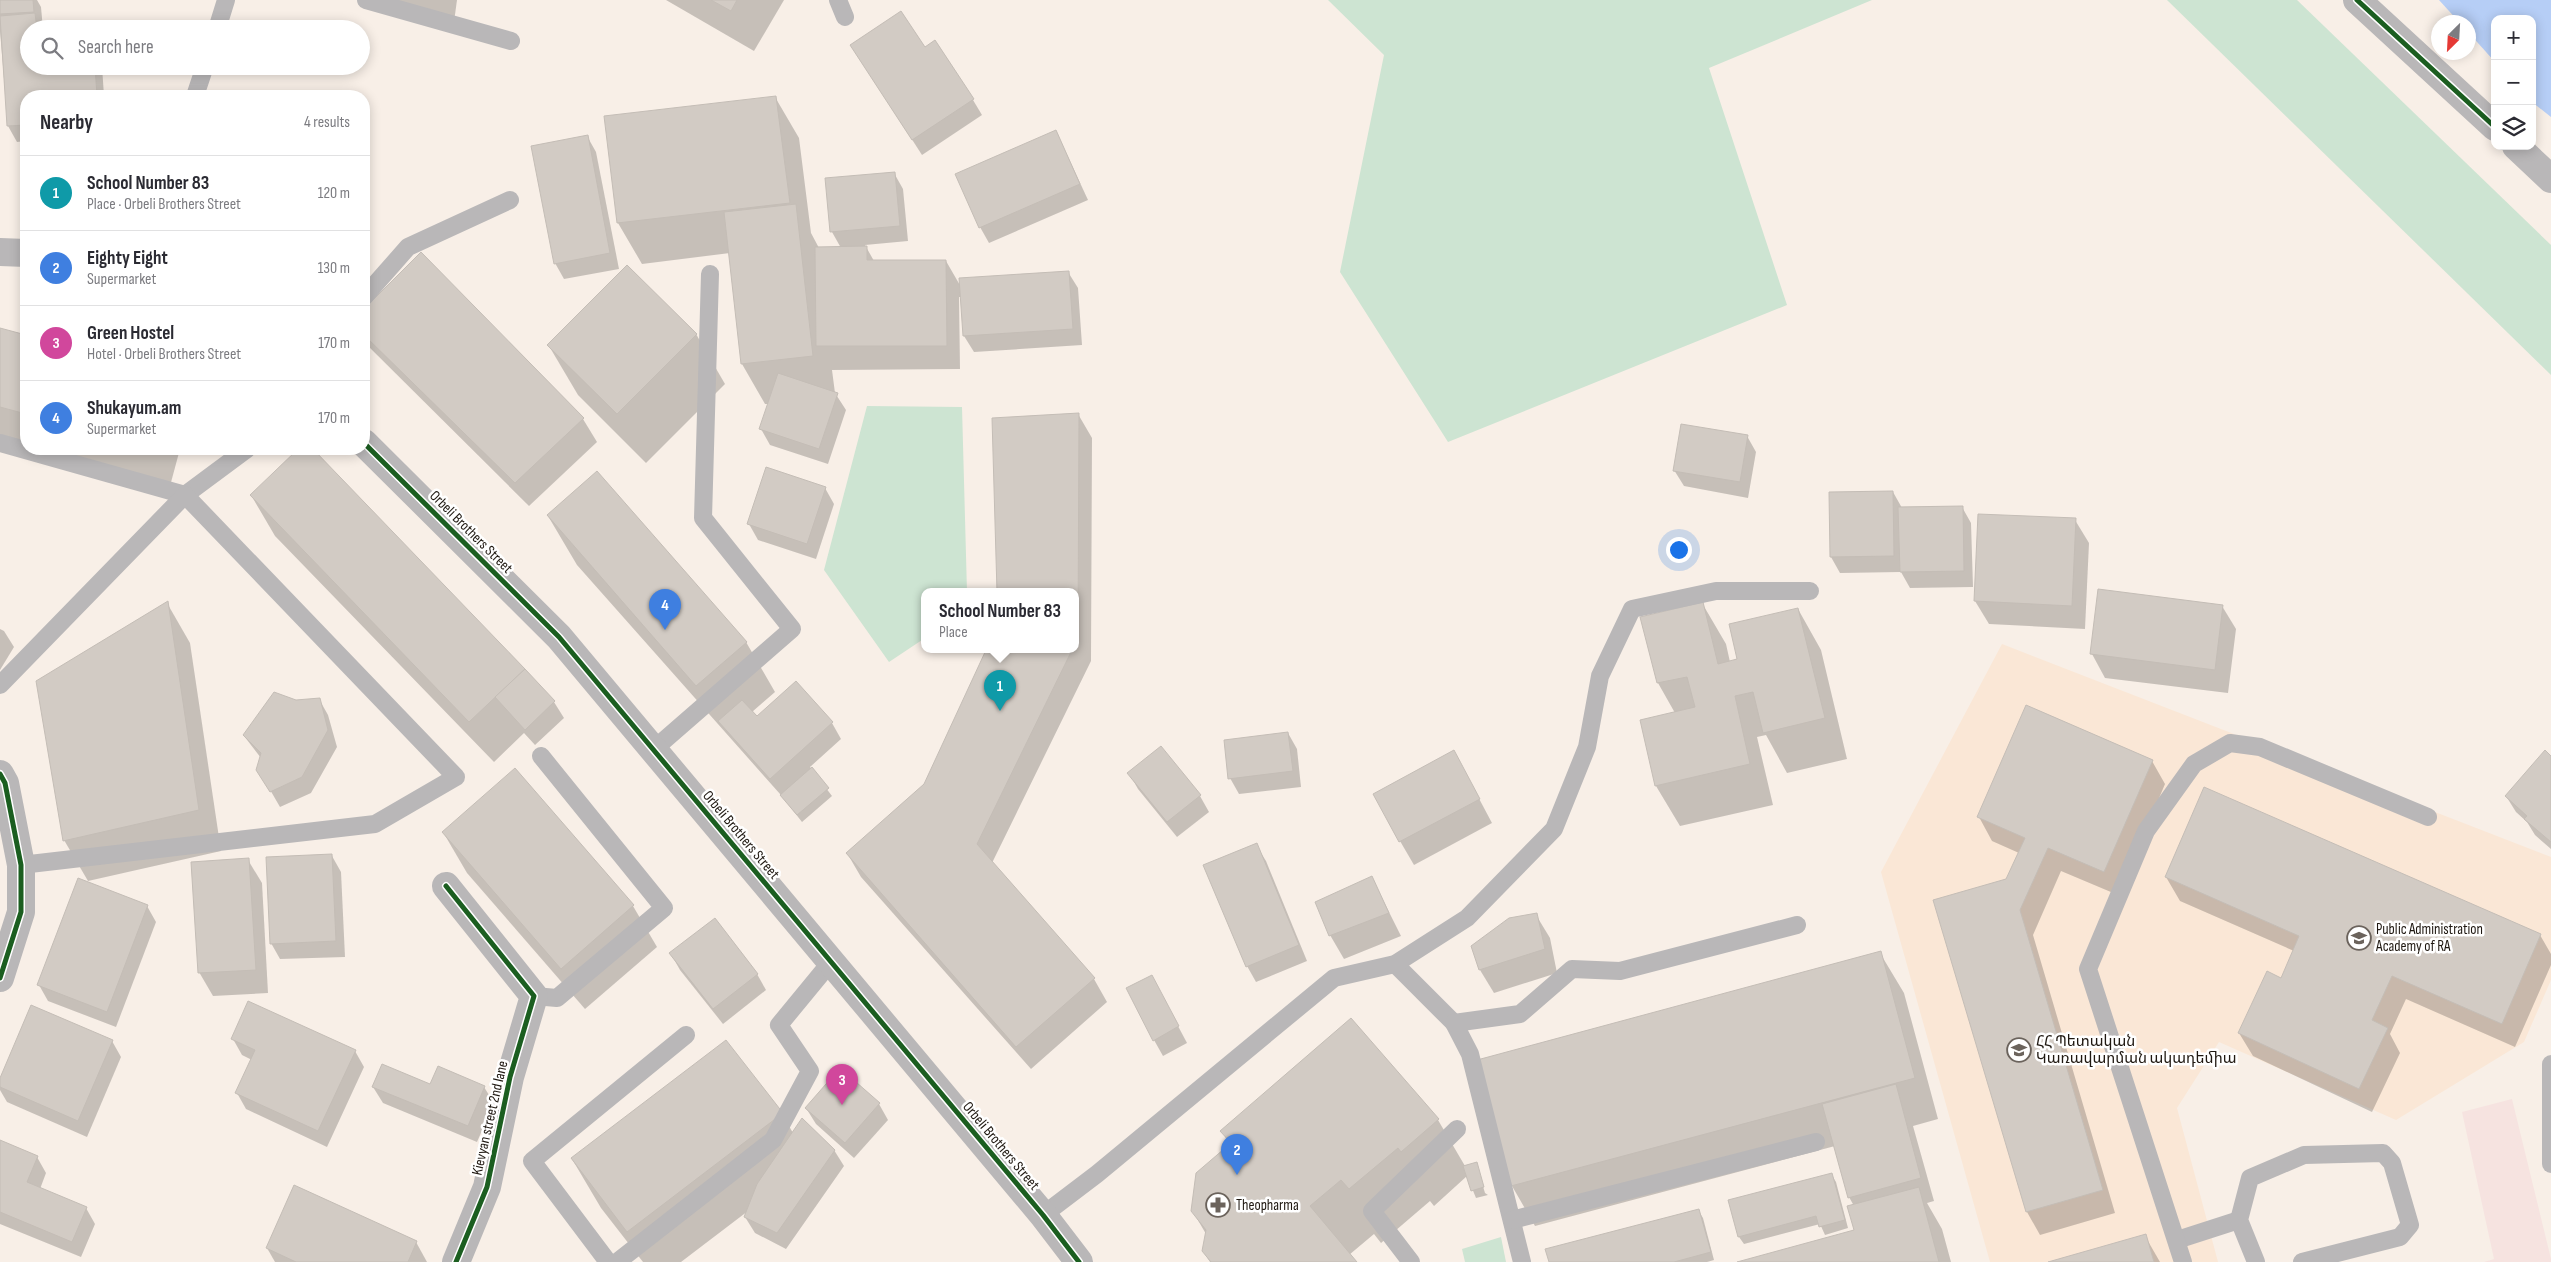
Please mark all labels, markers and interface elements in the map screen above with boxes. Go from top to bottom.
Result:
north arrow [2431,15,2476,60]
map controls [2491,15,2536,150]
button: + [2491,15,2536,60]
search box [20,20,370,75]
icon: search [38,34,66,62]
text: Search here [78,36,154,59]
button: − [2491,60,2536,105]
button: layers [2491,105,2536,150]
text: Nearby [40,110,93,135]
text: 4 results [304,113,350,132]
text: School Number 83 [87,172,209,195]
text: 1 [53,184,59,203]
text: 120 m [318,184,350,203]
text: Place · Orbeli Brothers Street [87,195,241,214]
text: Eighty Eight [87,247,168,270]
text: 2 [52,259,60,278]
text: 130 m [318,259,350,278]
text: Supermarket [87,270,156,289]
text: Green Hostel [87,322,174,345]
text: 3 [52,334,60,353]
text: 170 m [318,334,350,353]
text: Hotel · Orbeli Brothers Street [87,345,241,364]
text: Shukayum.am [87,397,181,420]
text: 4 [52,409,60,428]
text: 170 m [318,409,350,428]
text: Supermarket [87,420,156,439]
street label: Orbeli Brothers Street [425,486,517,578]
your location [1666,537,1692,563]
popup [921,588,1079,653]
pin: 4 [649,589,681,630]
text: School Number 83 [939,600,1061,623]
text: Place [939,623,968,642]
pin: 1 [984,670,1016,711]
street label: Orbeli Brothers Street [698,787,784,883]
place label: Public Administration Academy of RA [2375,920,2483,956]
school or university icon: Public Administration Academy of RA [2346,925,2372,951]
place label: ՀՀ Պետական Կառավարման ակադեմիա [2036,1032,2237,1068]
school or university icon: ՀՀ Պետական Կառավարման ակադեմիա [2006,1037,2032,1063]
street label: Kievyan street 2nd lane [468,1059,512,1177]
pin: 3 [826,1064,858,1105]
street label: Orbeli Brothers Street [958,1098,1044,1194]
pin: 2 [1221,1134,1253,1175]
pharmacy icon: Theopharma [1205,1192,1231,1218]
place label: Theopharma [1236,1196,1299,1215]

